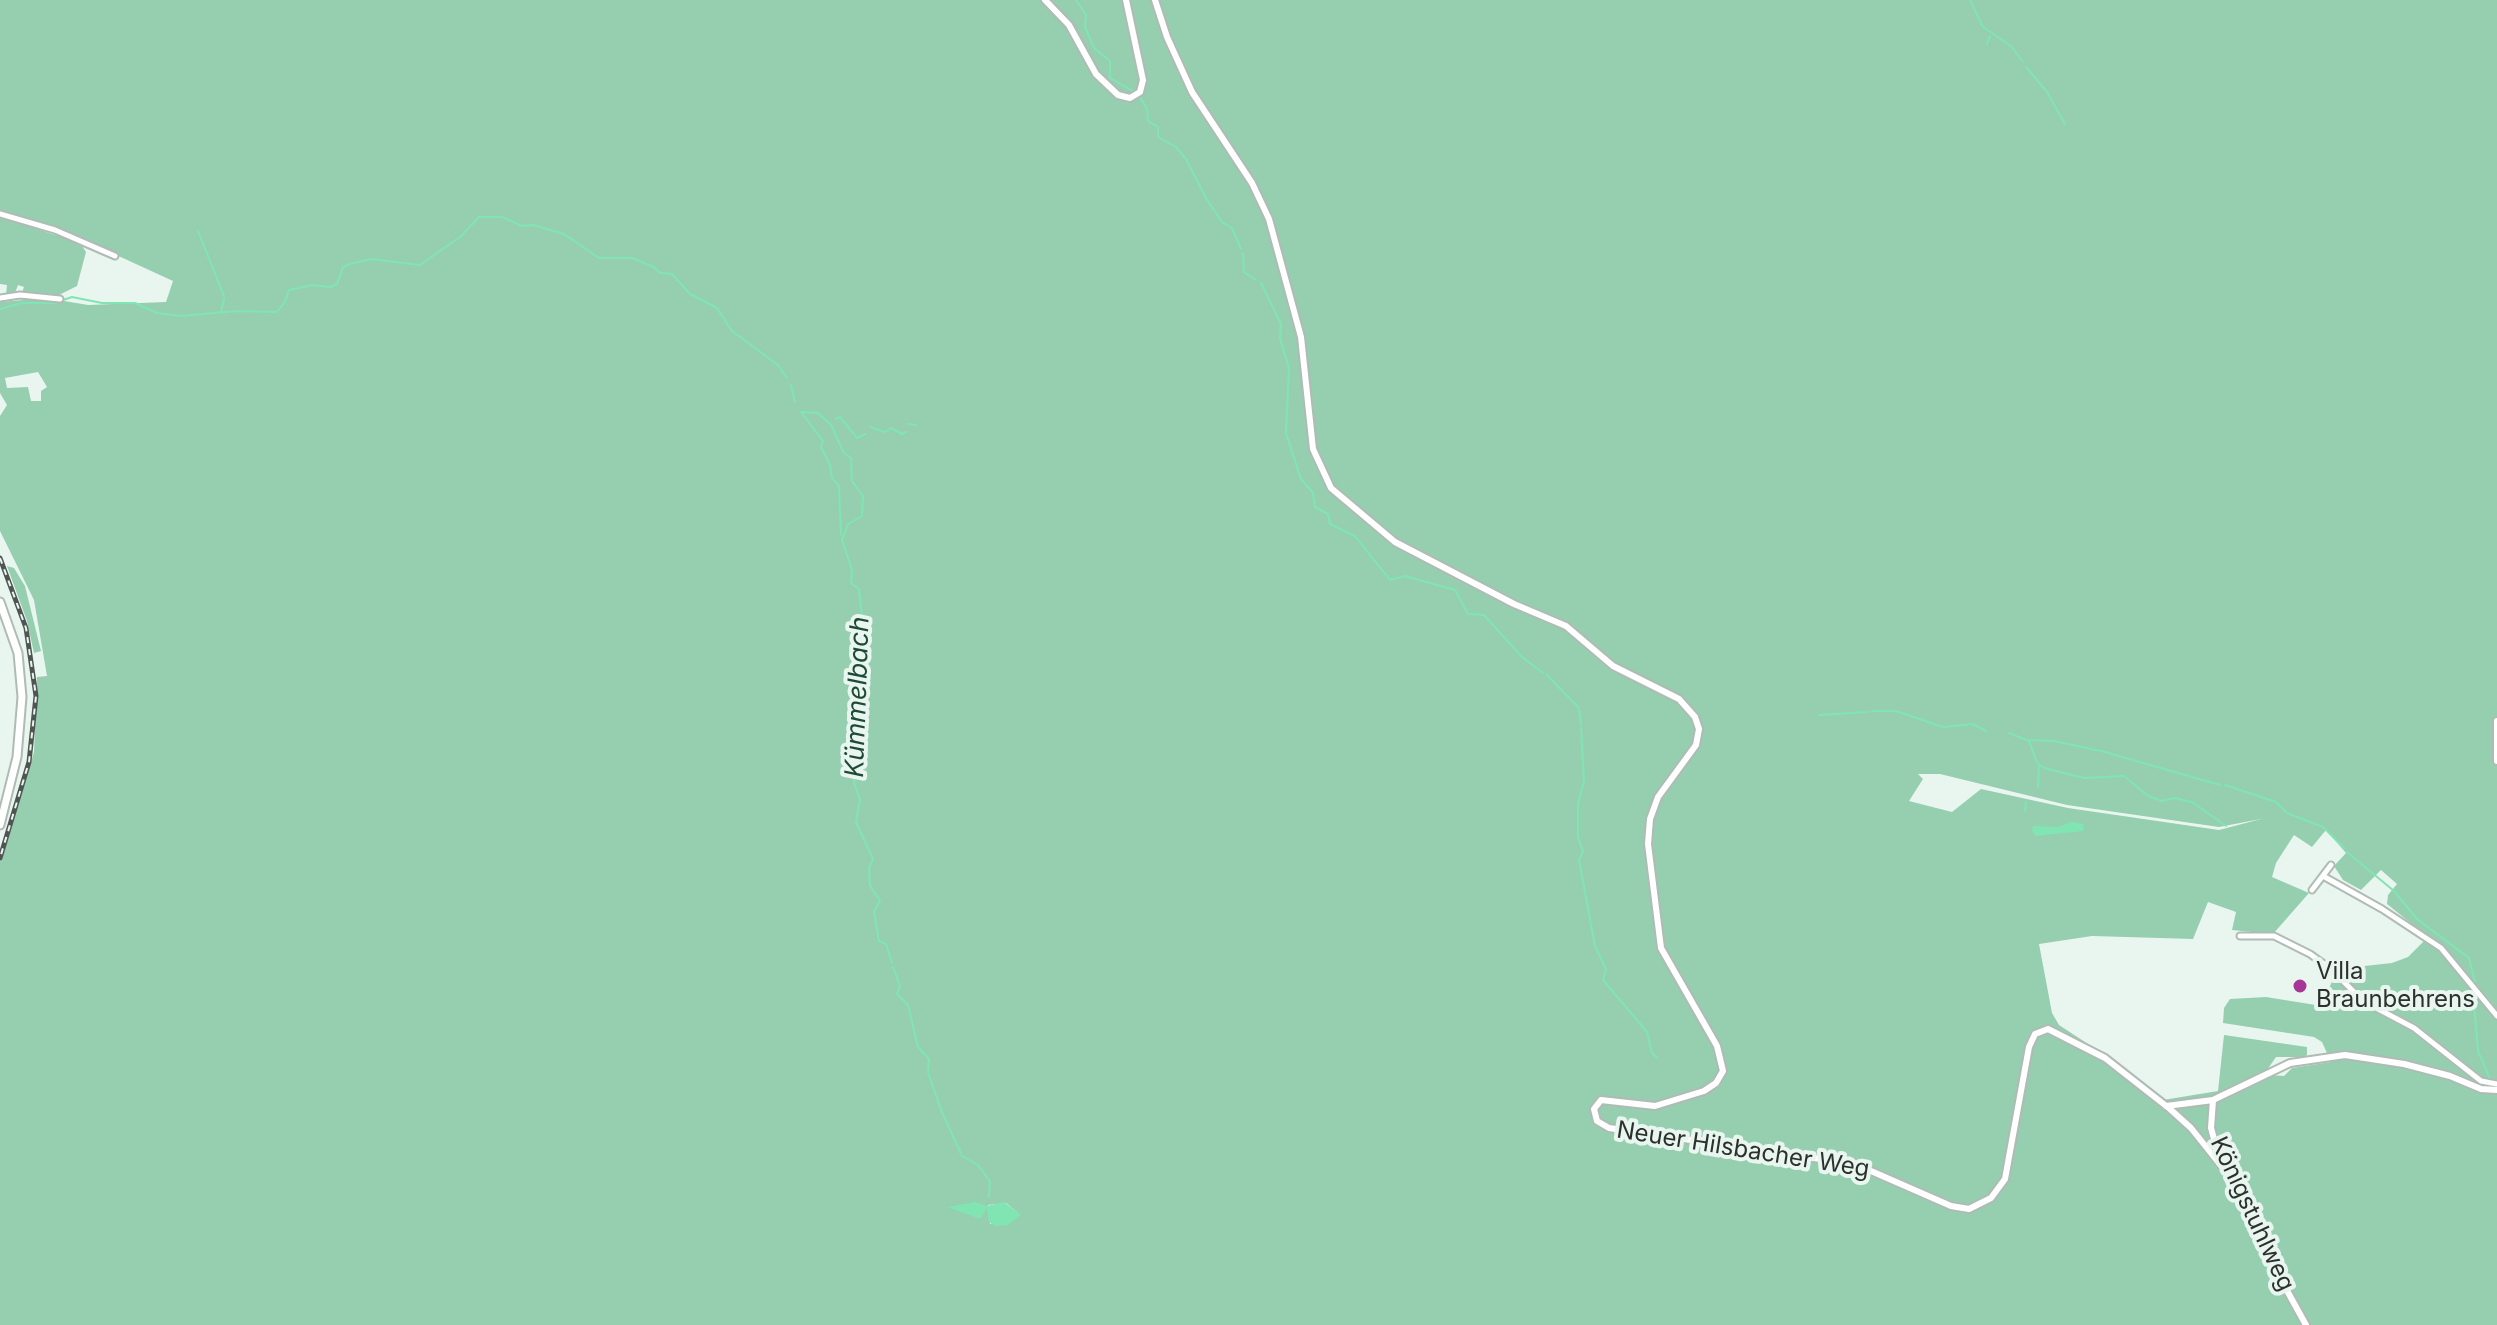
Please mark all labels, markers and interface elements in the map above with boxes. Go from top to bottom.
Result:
water label: Kümmelbach [840,616,876,778]
place label: Villa Braunbehrens [2316,958,2475,1014]
marker: Villa Braunbehrens [2291,977,2309,995]
street label: Neuer Hilsbacher Weg [1615,1116,1871,1184]
street label: Königstuhlweg [2204,1132,2300,1296]

